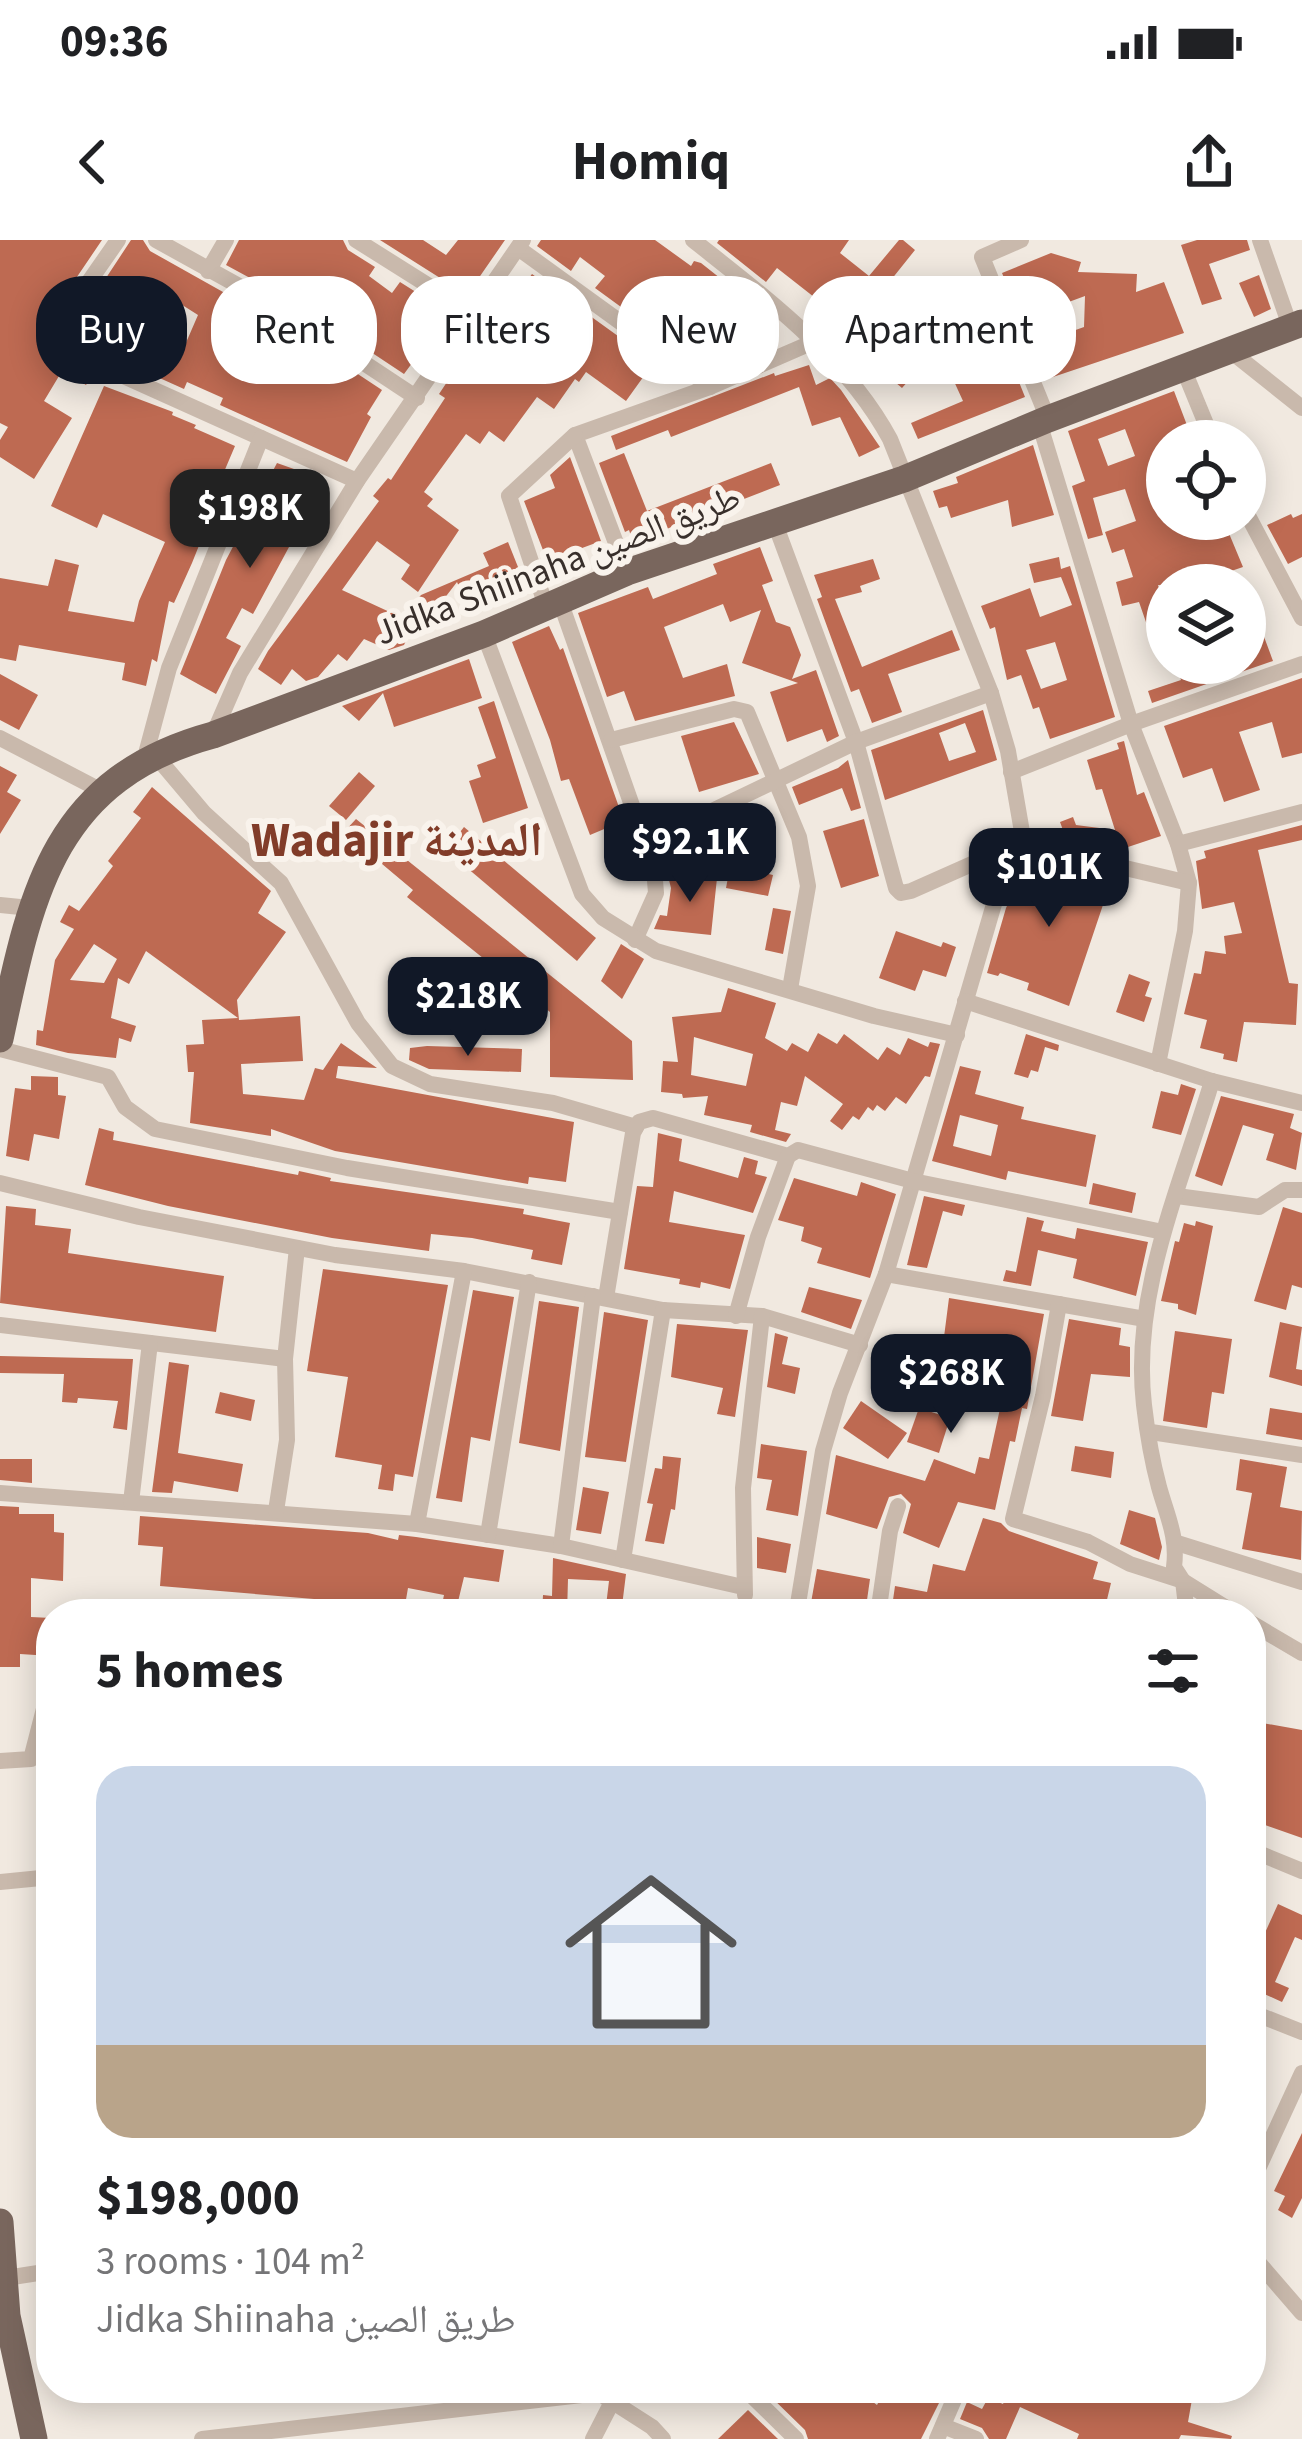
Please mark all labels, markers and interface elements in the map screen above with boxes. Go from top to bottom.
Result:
text: 09:36 [60,10,169,74]
text: Homiq [572,124,730,201]
icon: back [60,129,126,195]
icon: share [1176,129,1242,195]
chip: Buy [36,276,187,384]
chip: Rent [211,276,377,384]
chip: Filters [401,276,593,384]
chip: New [617,276,779,384]
chip: Apartment [803,276,1076,384]
map controls [1146,420,1266,684]
button: locate [1146,420,1266,540]
pin: $198K [166,469,334,571]
street label: Jidka Shiinaha طريق الصين [368,472,748,658]
text: $198K [197,480,303,536]
button: layers [1146,564,1266,684]
pin: $92.1K [592,803,788,905]
district label: Wadajir المدينة [251,807,543,875]
text: $92.1K [631,814,749,870]
pin: $101K [965,828,1133,930]
text: $101K [996,839,1102,895]
pin: $218K [384,957,552,1059]
text: $218K [415,968,521,1024]
pin: $268K [867,1334,1035,1436]
text: $268K [898,1345,1004,1401]
text: 5 homes [96,1635,283,1707]
icon: filters [1140,1638,1206,1704]
icon: home [543,1844,759,2060]
text: $198,000 [96,2162,300,2234]
text: 3 rooms · 104 m² [96,2234,365,2290]
text: Jidka Shiinaha طريق الصين [96,2292,516,2348]

